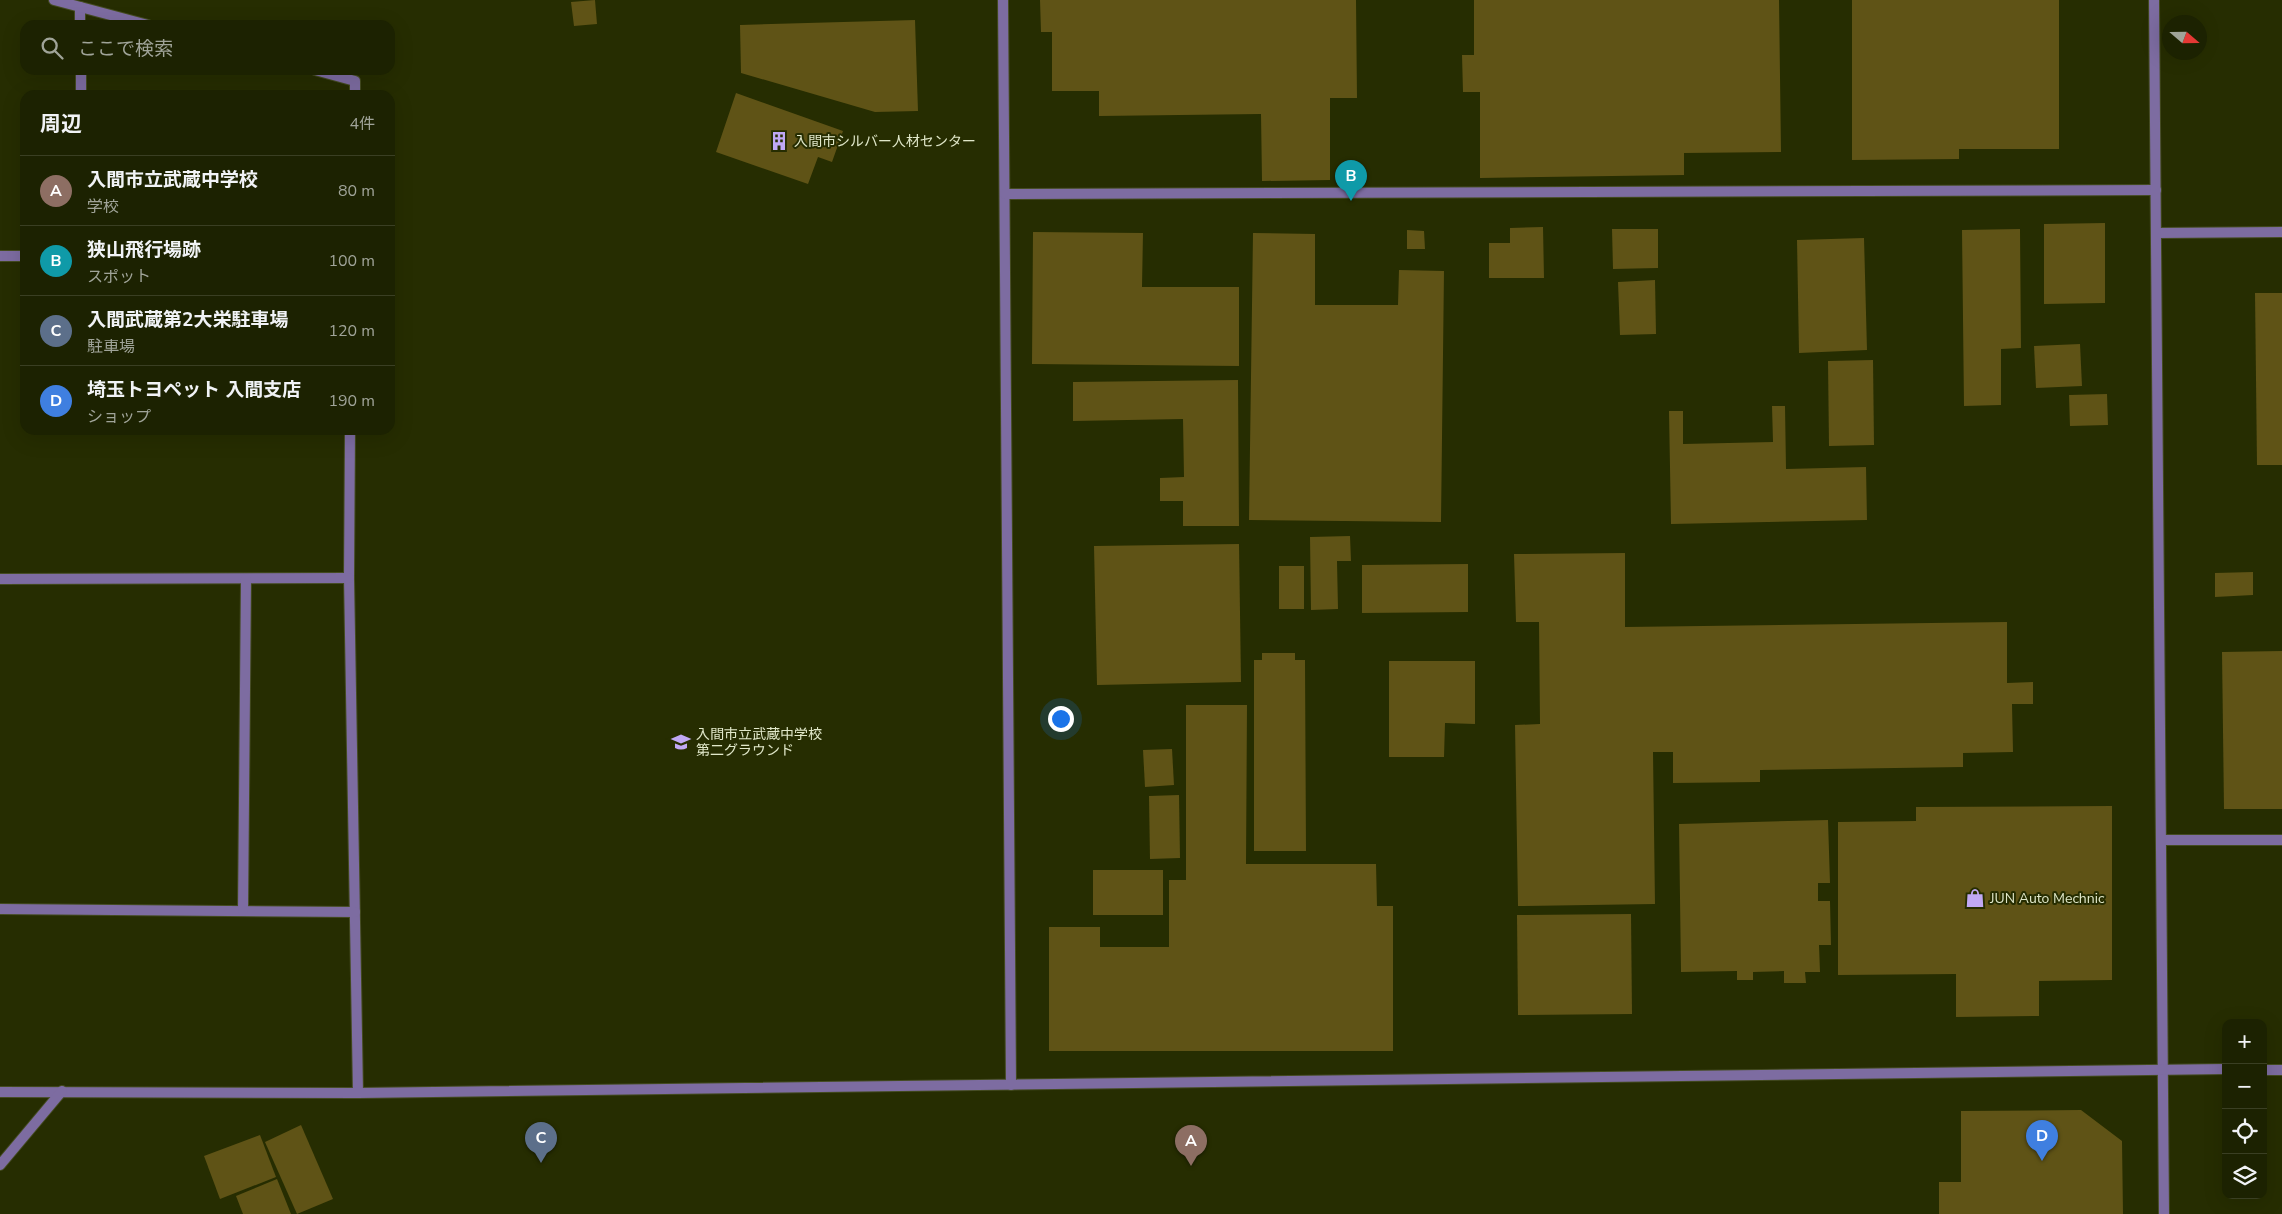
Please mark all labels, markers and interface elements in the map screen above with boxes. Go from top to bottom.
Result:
north arrow [2162,15,2207,60]
search box [20,20,395,75]
icon: search [38,34,66,62]
text: ここで検索 [78,36,173,62]
text: 周辺 [40,110,82,138]
text: 4件 [349,113,375,135]
building icon: 入間市シルバー人材センター [768,130,790,152]
place label: 入間市シルバー人材センター [794,132,976,151]
pin: B [1335,160,1367,201]
text: 入間市立武蔵中学校 [87,167,258,193]
text: A [50,180,62,202]
text: 80 m [338,180,375,202]
text: 学校 [87,196,119,218]
text: 狭山飛行場跡 [87,237,201,263]
text: B [50,250,62,272]
text: 100 m [328,250,375,272]
text: スポット [87,266,151,288]
text: 入間武蔵第2大栄駐車場 [87,307,288,333]
text: C [51,320,61,342]
text: 120 m [328,320,375,342]
text: 駐車場 [87,336,135,358]
text: 埼玉トヨペット 入間支店 [87,377,301,403]
text: D [50,390,62,412]
text: 190 m [328,390,375,412]
text: ショップ [87,406,151,428]
your location [1048,706,1074,732]
place label: 入間市立武蔵中学校 第二グラウンド [696,725,822,760]
school or university icon: 入間市立武蔵中学校 第二グラウンド [670,731,692,753]
shop icon: JUN Auto Mechnic [1964,887,1986,909]
place label: JUN Auto Mechnic [1989,889,2105,908]
map controls [2222,1019,2267,1199]
button: + [2222,1019,2267,1064]
button: − [2222,1064,2267,1109]
button: locate [2222,1109,2267,1154]
pin: D [2026,1120,2058,1161]
pin: C [525,1122,557,1163]
pin: A [1175,1125,1207,1166]
button: layers [2222,1154,2267,1199]

